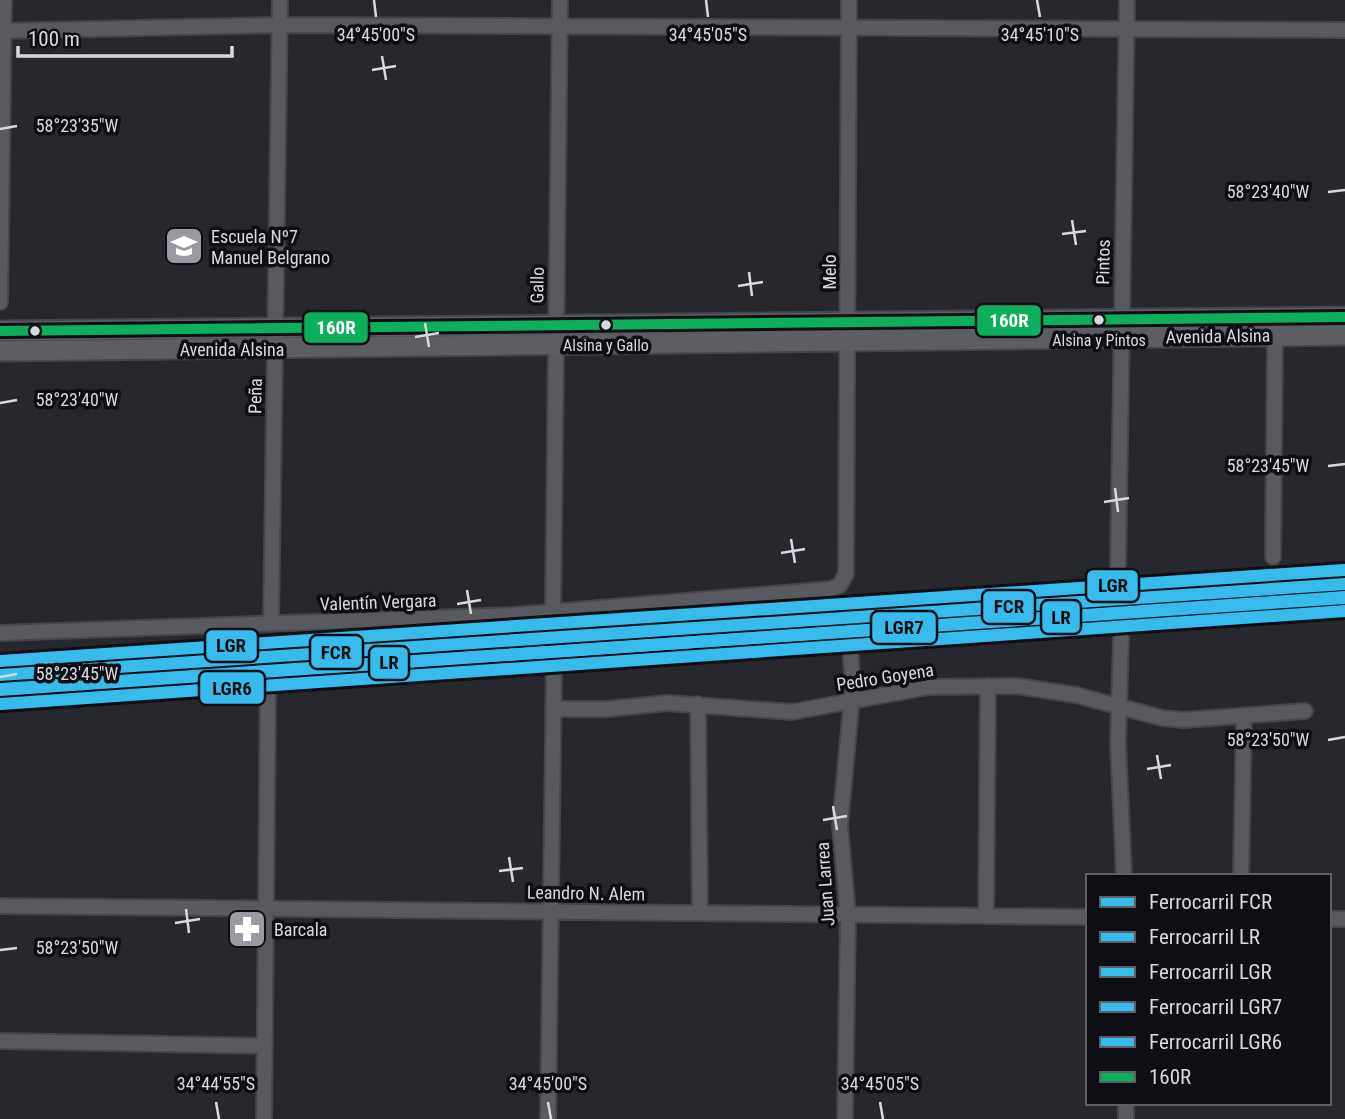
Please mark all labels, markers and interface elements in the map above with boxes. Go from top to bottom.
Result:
scale bar [18,14,231,58]
text: 34°45'00"S [337,24,415,45]
text: 34°45'05"S [669,24,747,45]
text: 34°45'10"S [1001,24,1079,45]
text: 100 m [28,27,80,51]
text: 58°23'35"W [36,115,119,136]
text: 58°23'40"W [1227,181,1310,202]
school or university icon: Escuela Nº7 Manuel Belgrano [163,225,205,267]
place label: Escuela Nº7 Manuel Belgrano [211,226,330,268]
street label: Pintos [1092,239,1114,285]
street label: Melo [819,254,840,290]
street label: Gallo [526,267,548,303]
line badge: 160R [976,304,1042,337]
text: 160R [989,309,1029,332]
line badge: 160R [303,311,369,344]
marker: Alsina y Pintos [1092,313,1106,327]
text: 160R [316,316,356,339]
marker: Alsina y Gallo [599,318,613,332]
unlabelled marker [28,324,42,338]
street label: Avenida Alsina [1165,325,1271,347]
place label: Alsina y Pintos [1052,331,1146,350]
place label: Alsina y Gallo [563,336,649,355]
street label: Avenida Alsina [180,339,284,360]
street label: Peña [244,378,266,414]
text: 58°23'40"W [36,389,119,410]
text: 58°23'45"W [1227,455,1310,476]
line badge: LGR [1086,569,1139,602]
text: LGR [1098,574,1129,597]
street label: Valentín Vergara [319,589,437,615]
line badge: FCR [982,590,1035,624]
text: FCR [994,595,1025,618]
line badge: LR [1041,600,1081,634]
text: LR [1051,606,1071,629]
line badge: LGR7 [871,611,937,644]
text: LGR7 [884,616,924,639]
line badge: LGR [205,629,258,662]
text: LGR [216,634,247,657]
line badge: FCR [310,635,363,669]
text: FCR [321,641,352,664]
line badge: LR [369,646,409,680]
text: LR [379,651,399,674]
street label: Pedro Goyena [835,659,935,695]
text: 58°23'45"W [36,663,119,684]
line badge: LGR6 [199,671,265,705]
text: LGR6 [212,677,252,700]
text: 58°23'50"W [1227,729,1310,750]
street label: Juan Larrea [812,841,838,927]
legend [1086,874,1331,1105]
street label: Leandro N. Alem [527,881,645,905]
text: Ferrocarril FCR [1149,890,1272,914]
pharmacy icon: Barcala [226,908,268,950]
place label: Barcala [274,919,327,940]
text: Ferrocarril LR [1149,925,1260,949]
text: 58°23'50"W [36,937,119,958]
text: Ferrocarril LGR [1149,960,1272,984]
text: Ferrocarril LGR7 [1149,995,1282,1019]
text: Ferrocarril LGR6 [1149,1030,1282,1054]
text: 160R [1149,1065,1191,1089]
text: 34°44'55"S [177,1073,255,1094]
text: 34°45'00"S [509,1073,587,1094]
text: 34°45'05"S [841,1073,919,1094]

